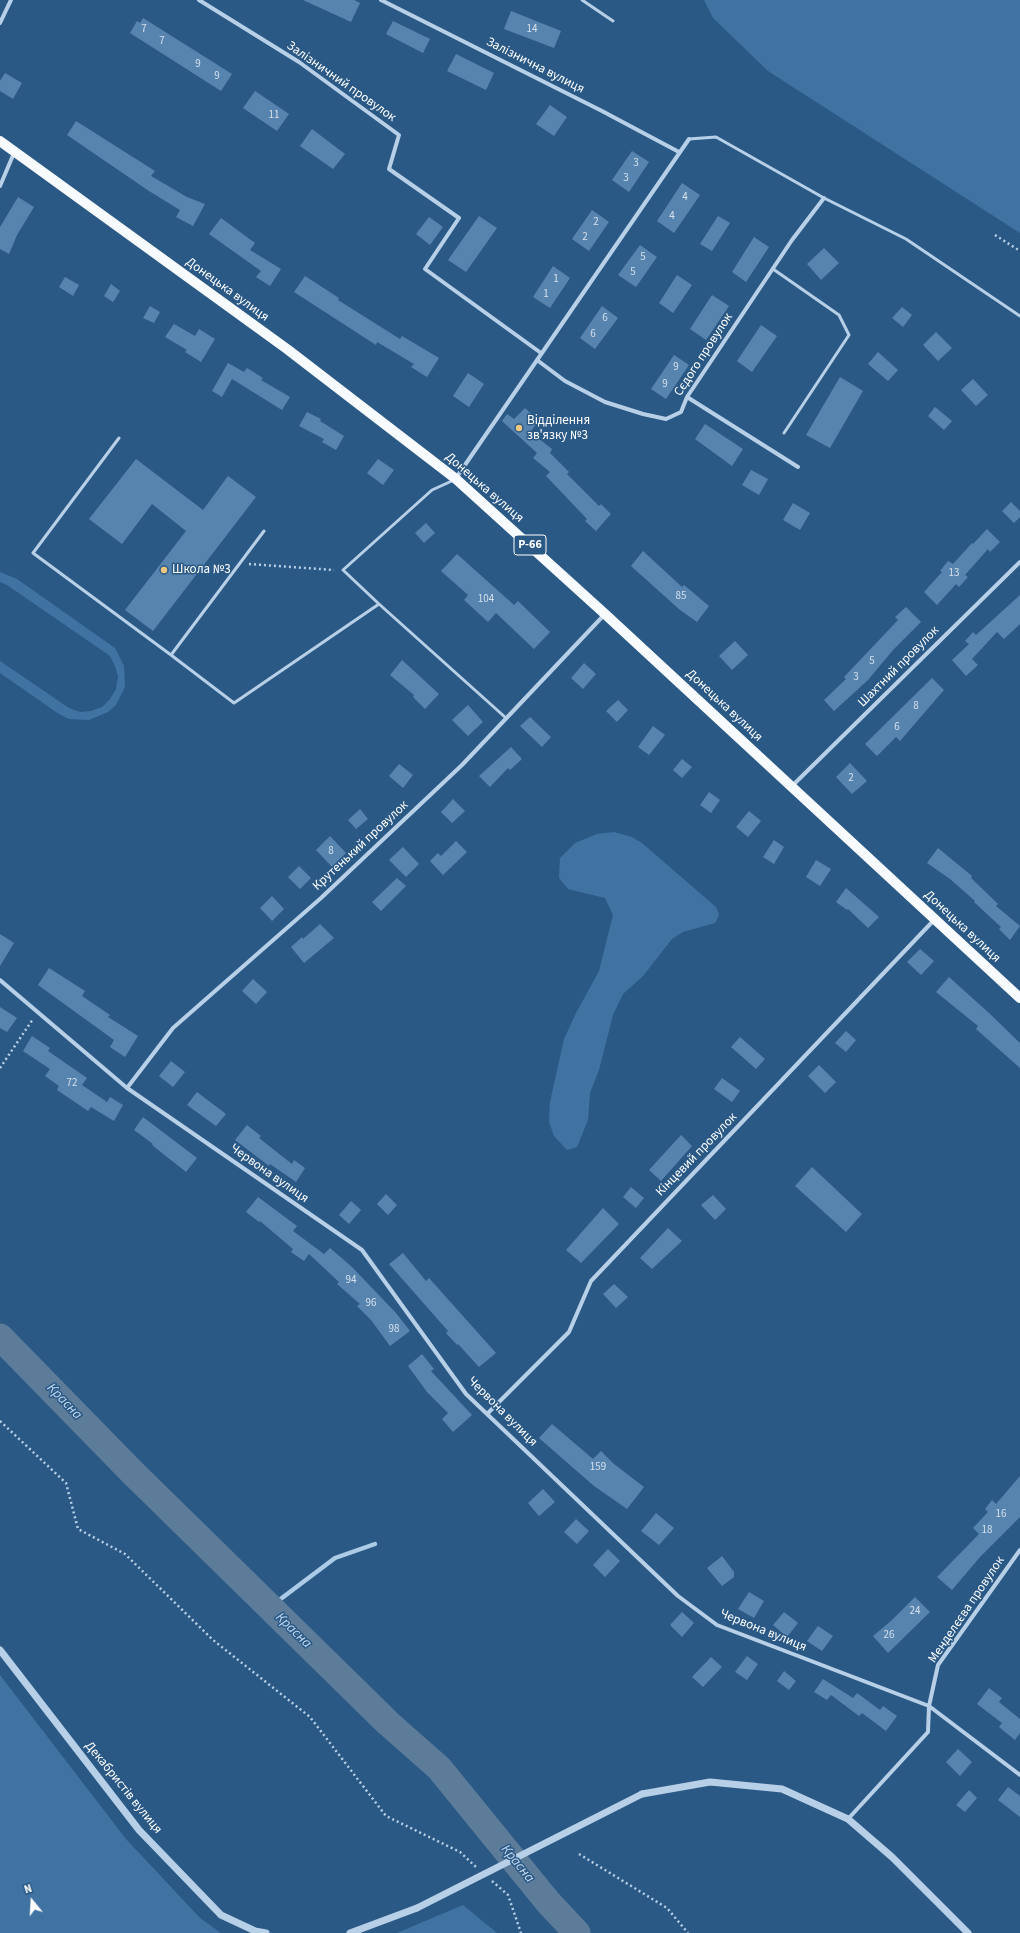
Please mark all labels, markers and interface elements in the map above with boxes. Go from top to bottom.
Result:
house number: 7 [141,23,147,37]
house number: 14 [527,23,537,37]
street label: Залізнична вулиця [483,34,587,98]
house number: 7 [159,35,165,49]
street label: Залізничний провулок [283,38,399,126]
house number: 9 [195,58,201,72]
house number: 9 [214,70,220,84]
house number: 11 [269,109,279,123]
house number: 3 [633,157,639,171]
house number: 3 [623,172,629,186]
house number: 4 [682,191,688,205]
house number: 4 [669,210,675,224]
house number: 2 [593,216,599,230]
house number: 2 [582,231,588,245]
house number: 5 [640,251,646,265]
street label: Донецька вулиця [182,255,272,325]
house number: 5 [630,266,636,280]
house number: 1 [553,273,559,287]
house number: 1 [543,288,549,302]
street label: Сєдого провулок [671,310,737,400]
house number: 6 [602,312,608,326]
house number: 6 [590,328,596,342]
house number: 9 [673,361,679,375]
house number: 9 [662,378,668,392]
place label: Відділення зв'язку №3 [527,413,590,444]
marker: Відділення зв'язку №3 [514,423,524,433]
street label: Донецька вулиця [442,450,526,526]
road number: Р-66 [514,535,546,555]
place label: Школа №3 [172,562,231,578]
marker: Школа №3 [159,565,169,575]
house number: 13 [949,567,959,581]
house number: 85 [676,590,686,604]
house number: 104 [478,593,494,607]
street label: Шахтний провулок [855,623,943,711]
house number: 5 [869,655,875,669]
street label: Донецька вулиця [682,667,766,745]
house number: 3 [853,671,859,685]
house number: 8 [913,700,919,714]
house number: 6 [894,721,900,735]
house number: 2 [848,772,854,786]
street label: Крутенький провулок [310,798,412,894]
house number: 8 [328,845,334,859]
street label: Донецька вулиця [920,888,1004,966]
house number: 72 [67,1077,77,1091]
street label: Кінцевий провулок [653,1110,741,1200]
street label: Червона вулиця [227,1141,311,1207]
house number: 94 [346,1274,356,1288]
house number: 96 [366,1297,376,1311]
house number: 98 [389,1323,399,1337]
street label: Червона вулиця [464,1374,540,1450]
water label: Красна [43,1380,85,1424]
house number: 159 [590,1461,606,1475]
house number: 16 [996,1508,1006,1522]
house number: 18 [982,1524,992,1538]
street label: Менделєєва провулок [926,1554,1008,1666]
house number: 24 [910,1605,920,1619]
street label: Червона вулиця [717,1606,809,1656]
water label: Красна [271,1610,315,1652]
house number: 26 [884,1629,894,1643]
street label: Декабристів вулиця [81,1739,165,1837]
water label: Красна [497,1842,537,1886]
north arrow [12,1881,52,1921]
text: N [22,1881,34,1897]

